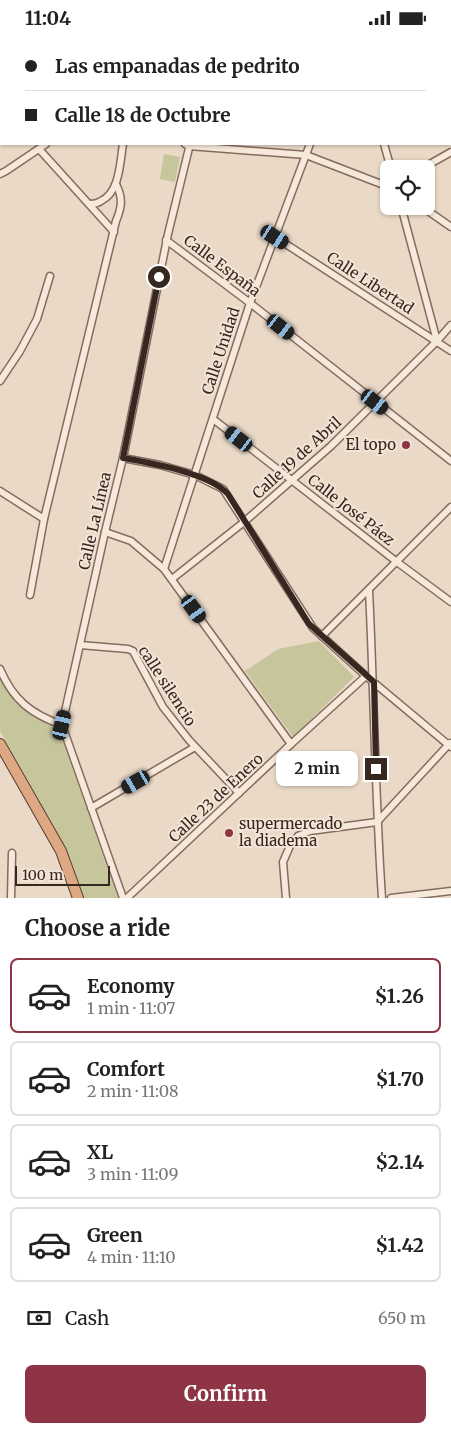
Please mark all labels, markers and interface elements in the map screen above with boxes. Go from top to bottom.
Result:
text: 11:04 [25,6,71,30]
text: Las empanadas de pedrito [55,54,300,78]
text: Calle 18 de Octubre [55,103,231,127]
map controls [380,160,435,215]
button: locate [380,160,435,215]
car [258,223,291,251]
street label: Calle España [180,231,264,301]
street label: Calle Libertad [323,247,417,318]
route start [148,266,170,288]
street label: Calle Unidad [197,305,244,397]
car [264,312,297,342]
car [358,387,391,417]
street label: Calle 19 de Abril [248,412,346,503]
car [222,424,255,454]
place label: El topo [345,435,396,454]
marker: El topo [400,439,412,451]
street label: Calle La Línea [74,470,115,572]
street label: Calle José Páez [304,470,399,549]
car [179,592,208,626]
street label: calle silencio [134,642,201,730]
car [51,709,72,741]
street label: Calle 23 de Enero [165,749,267,846]
callout: 2 min [276,751,358,787]
text: 2 min [294,758,340,778]
route end [365,758,387,780]
car [119,768,152,796]
place label: supermercado la diadema [239,814,343,850]
marker: supermercado la diadema [223,827,235,839]
scale bar [15,863,110,886]
text: 100 m [22,866,63,884]
text: Choose a ride [25,914,170,942]
icon: car [27,973,72,1018]
text: Economy [87,974,175,998]
text: $1.26 [375,984,424,1008]
text: 1 min · 11:07 [87,998,176,1018]
icon: car [27,1056,72,1101]
text: Comfort [87,1057,165,1081]
text: $1.70 [376,1067,424,1091]
text: 2 min · 11:08 [87,1081,179,1101]
icon: car [27,1139,72,1184]
text: XL [87,1140,113,1164]
text: $2.14 [376,1150,424,1174]
text: 3 min · 11:09 [87,1164,178,1184]
icon: car [27,1222,72,1267]
text: Green [87,1223,143,1247]
text: $1.42 [376,1233,424,1257]
text: 4 min · 11:10 [87,1247,176,1267]
icon: cash [25,1304,53,1332]
text: Cash [65,1306,109,1330]
text: 650 m [378,1308,426,1328]
button: Confirm [25,1365,426,1423]

